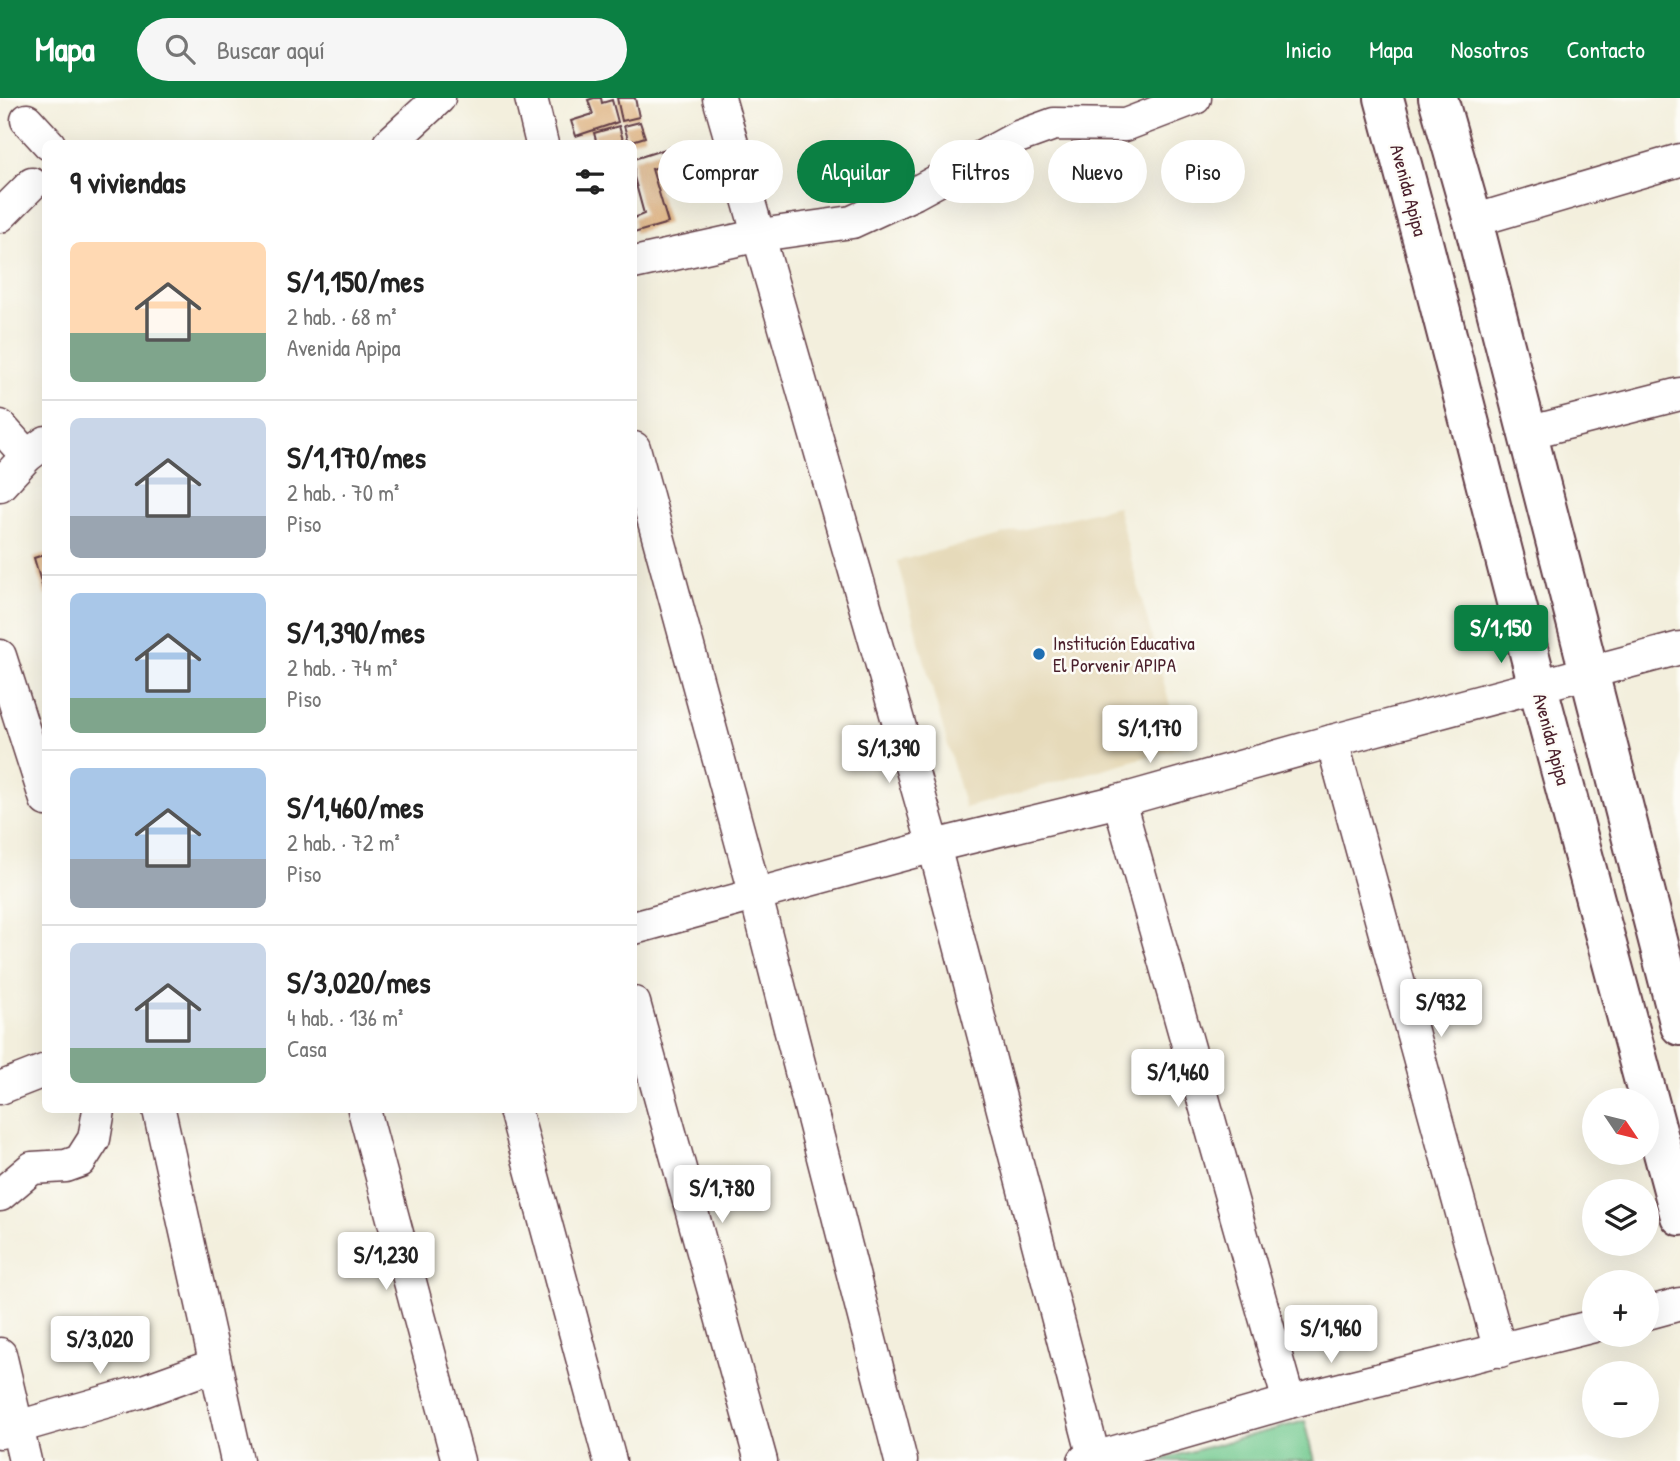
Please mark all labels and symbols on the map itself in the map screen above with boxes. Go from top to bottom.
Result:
street label: Avenida Apipa [1384,141,1434,239]
pin: S/1,150 [1436,606,1566,665]
place label: Institución Educativa El Porvenir APIPA [1053,630,1195,678]
marker: Institución Educativa El Porvenir APIPA [1031,646,1047,662]
street label: Avenida Apipa [1527,690,1577,788]
pin: S/1,170 [1085,706,1215,765]
pin: S/1,390 [824,726,954,785]
pin: S/932 [1392,979,1490,1039]
pin: S/1,460 [1113,1049,1243,1109]
north arrow [1582,1088,1659,1166]
pin: S/1,780 [657,1166,787,1225]
pin: S/1,230 [321,1232,451,1292]
pin: S/1,960 [1266,1306,1396,1365]
pin: S/3,020 [35,1316,165,1376]

